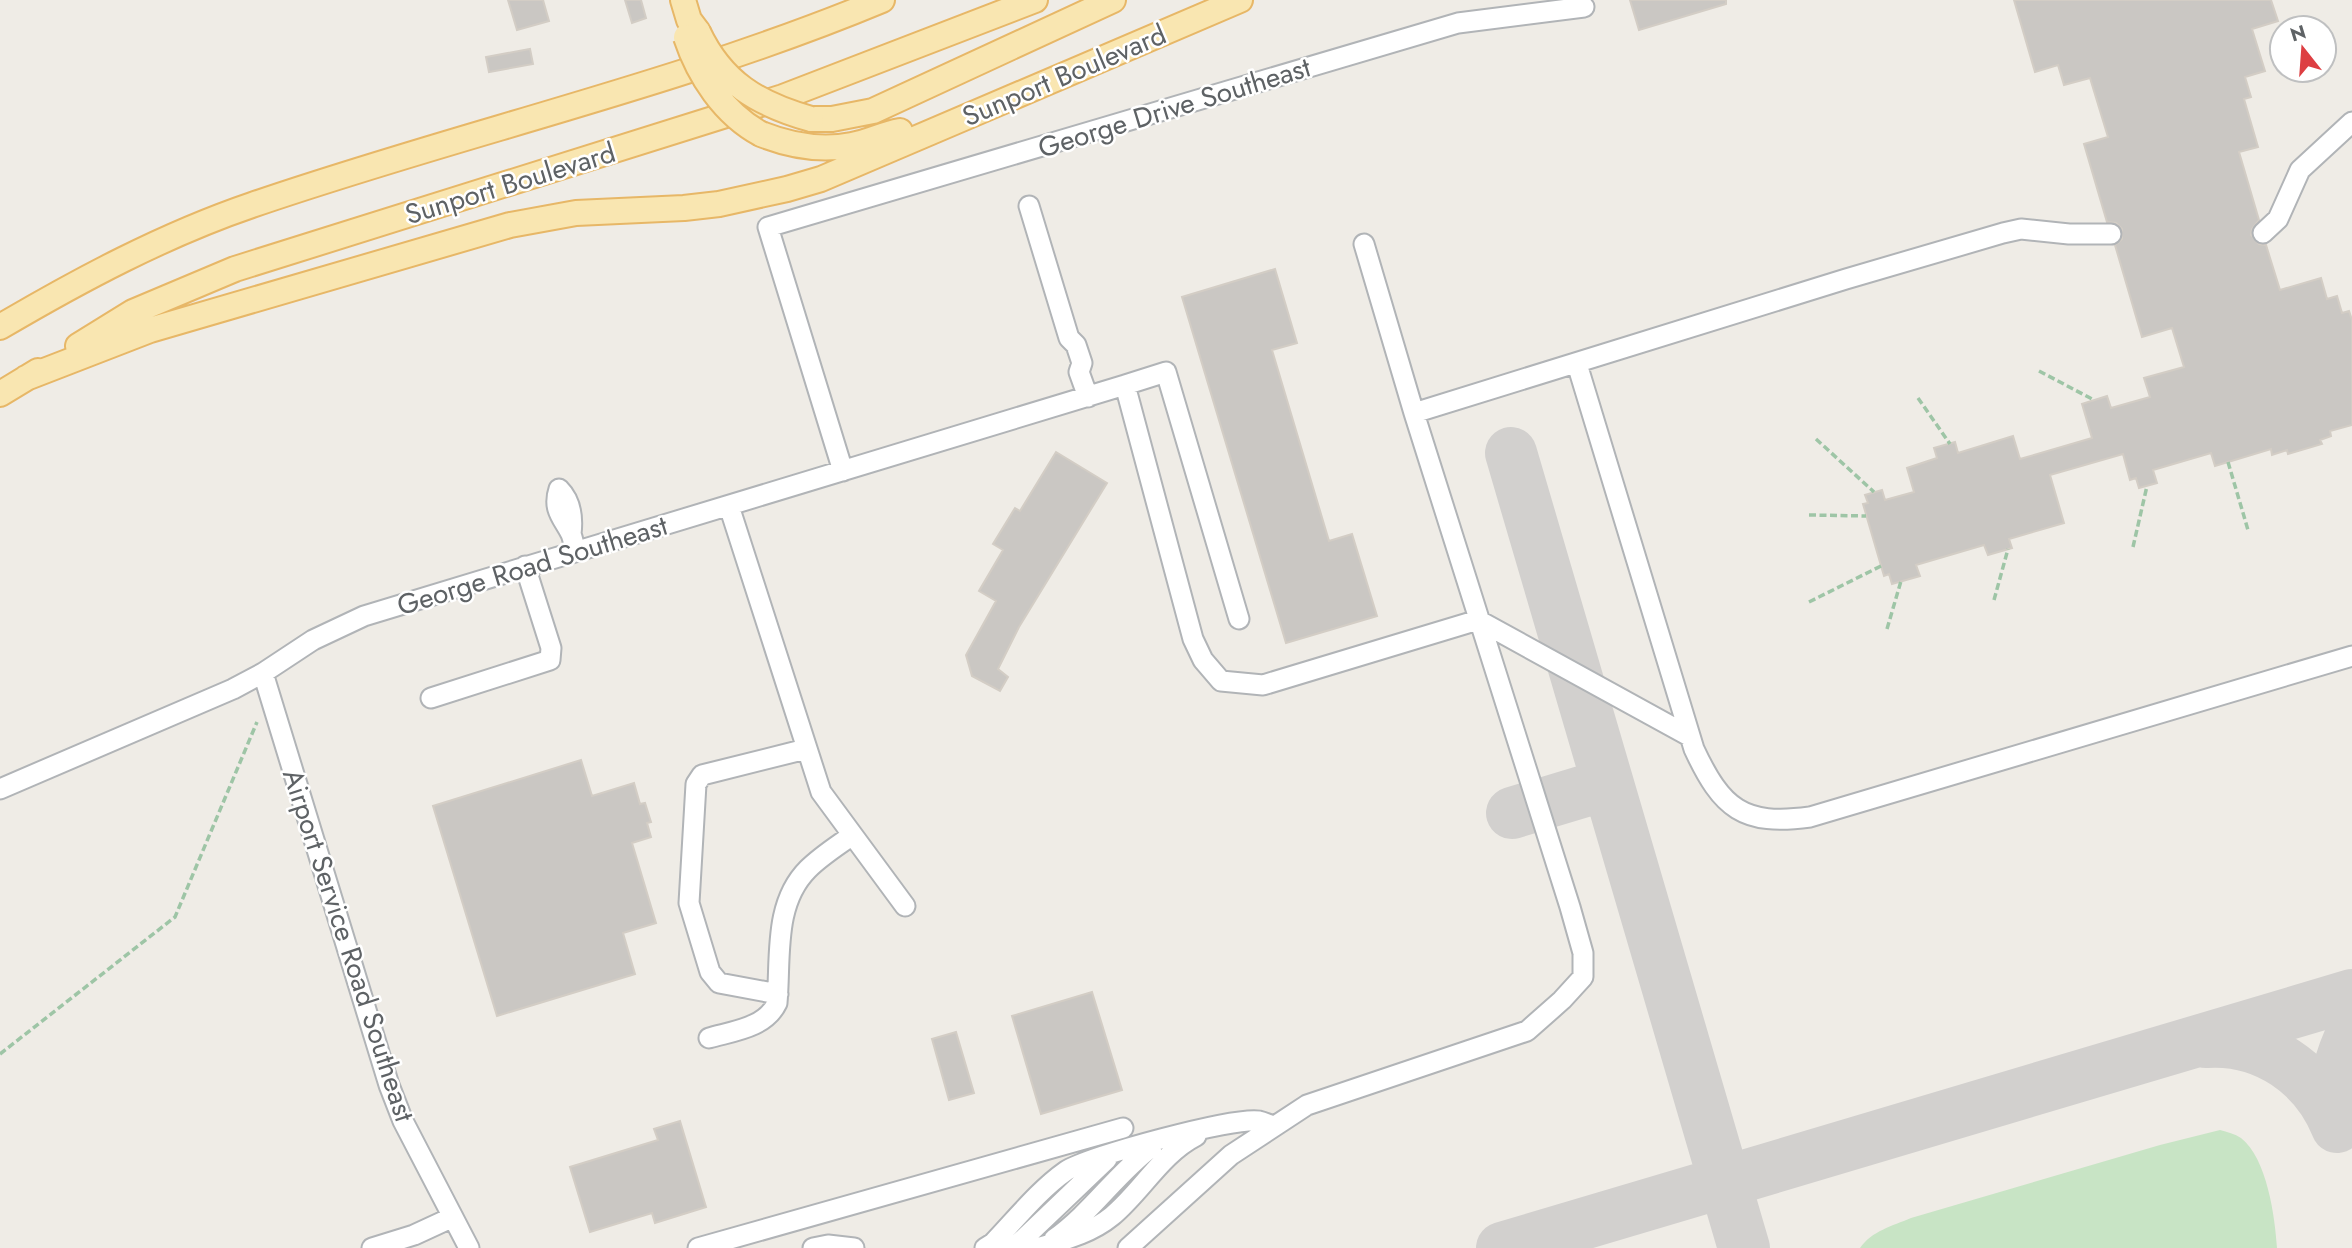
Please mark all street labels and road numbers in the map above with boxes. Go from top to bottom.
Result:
street label: Sunport Boulevard [956,14,1173,137]
street label: George Drive Southeast [1033,46,1316,168]
street label: Sunport Boulevard [400,132,620,235]
street label: George Road Southeast [392,505,673,626]
street label: Airport Service Road Southeast [272,763,425,1127]

